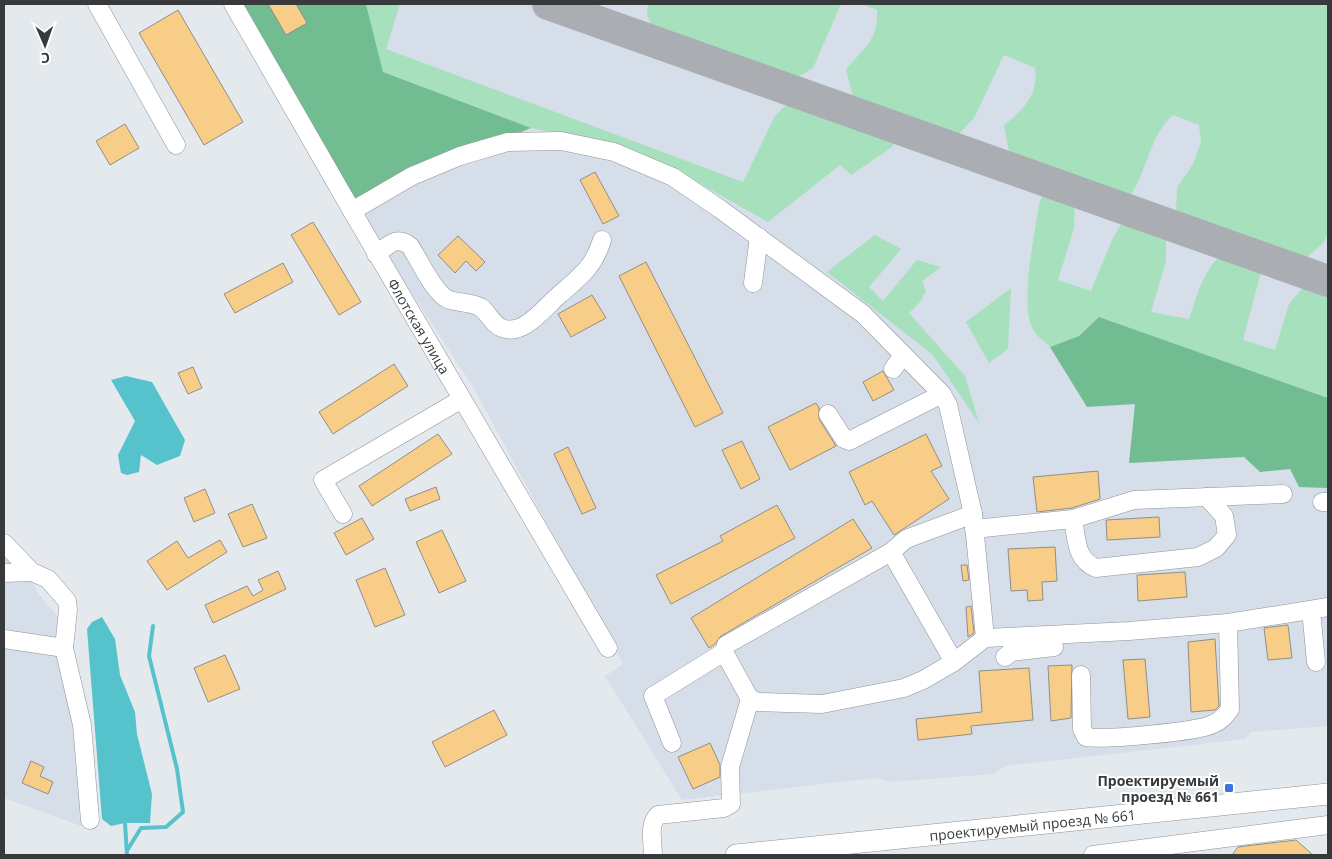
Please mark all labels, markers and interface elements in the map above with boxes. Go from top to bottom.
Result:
north arrow [20,20,70,70]
text: С [41,49,50,68]
street label: Флотская улица [384,275,455,377]
place label: Проектируемый проезд № 661 [1097,771,1219,806]
marker: Проектируемый проезд № 661 [1223,782,1235,794]
street label: проектируемый проезд № 661 [928,804,1137,845]

